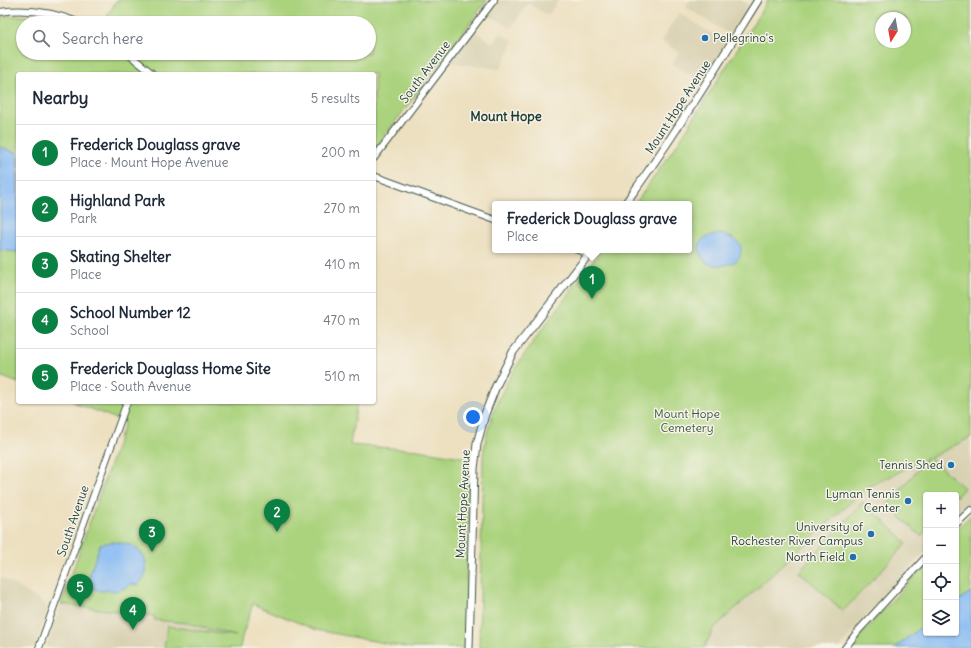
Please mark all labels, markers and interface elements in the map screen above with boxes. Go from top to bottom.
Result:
north arrow [875,12,911,48]
search box [16,16,376,60]
icon: search [30,27,52,49]
text: Search here [62,29,143,48]
place label: Pellegrino's [713,30,774,45]
marker: Pellegrino's [700,33,710,43]
street label: South Avenue [396,37,453,106]
street label: Mount Hope Avenue [642,57,714,156]
text: Nearby [32,87,88,109]
text: 5 results [311,90,360,107]
district label: Mount Hope [470,108,542,125]
text: Frederick Douglass grave [70,135,240,154]
text: 1 [42,144,48,161]
text: 200 m [321,144,360,161]
text: Place · Mount Hope Avenue [70,154,229,171]
text: Highland Park [70,191,165,210]
text: 2 [41,200,49,217]
text: 270 m [323,200,360,217]
popup [492,201,692,253]
text: Frederick Douglass grave [507,209,677,228]
text: Park [70,210,97,227]
text: Place [507,228,538,245]
text: Skating Shelter [70,247,171,266]
text: 3 [41,256,49,273]
text: 410 m [324,256,360,273]
text: Place [70,266,101,283]
pin: 1 [579,266,605,299]
text: School Number 12 [70,303,191,322]
text: 4 [41,312,49,329]
text: 470 m [323,312,360,329]
text: School [70,322,109,339]
text: Frederick Douglass Home Site [70,359,271,378]
text: 5 [41,368,49,385]
text: 510 m [324,368,360,385]
text: Place · South Avenue [70,378,191,395]
park label: Mount Hope Cemetery [654,406,720,435]
your location [463,407,483,427]
street label: Mount Hope Avenue [452,449,473,559]
place label: Tennis Shed [879,457,943,472]
marker: Tennis Shed [946,460,956,470]
street label: South Avenue [53,483,92,558]
place label: Lyman Tennis Center [826,486,900,515]
map controls [923,492,959,636]
button: + [923,492,959,528]
marker: Lyman Tennis Center [903,496,913,506]
pin: 2 [264,499,290,532]
pin: 3 [139,519,165,552]
place label: University of Rochester River Campus [731,519,864,548]
button: − [923,528,959,564]
marker: University of Rochester River Campus [866,529,876,539]
place label: North Field [786,549,845,564]
marker: North Field [848,552,858,562]
button: locate [923,564,959,600]
pin: 5 [67,574,93,607]
pin: 4 [120,597,146,630]
button: layers [923,600,959,636]

